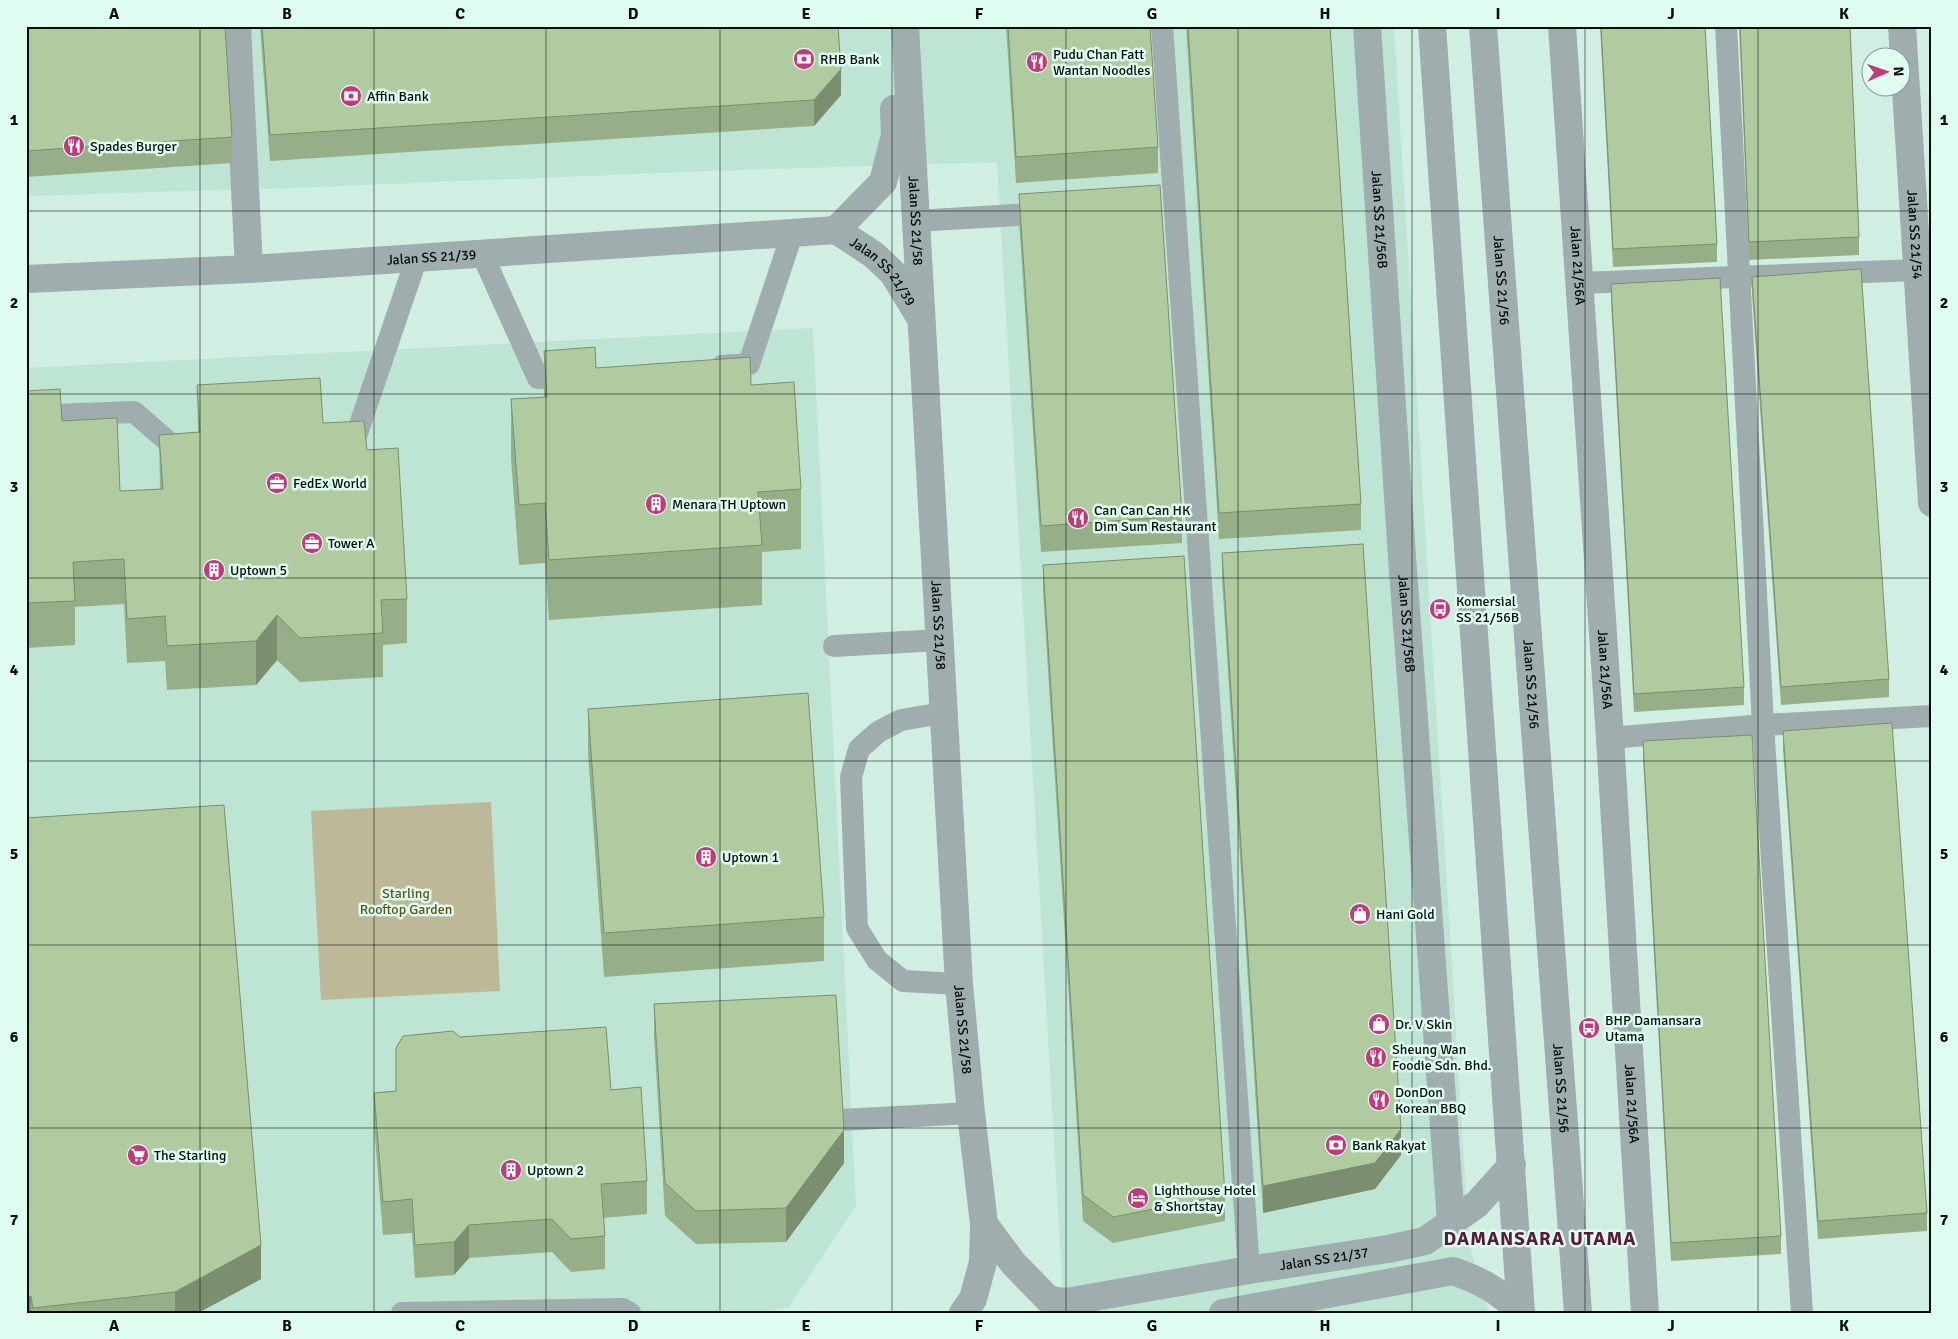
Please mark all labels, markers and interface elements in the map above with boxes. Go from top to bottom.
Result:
text: A [109,4,120,24]
text: B [282,4,292,24]
text: C [455,4,465,24]
text: D [628,4,639,24]
text: E [801,4,811,24]
text: F [975,4,984,24]
text: G [1147,4,1157,24]
text: H [1320,4,1330,24]
text: I [1495,4,1501,24]
text: J [1667,4,1675,24]
text: K [1839,4,1849,24]
place label: Pudu Chan Fatt Wantan Noodles [1053,46,1150,79]
bank icon: RHB Bank [792,47,816,71]
north arrow [1860,48,1910,98]
restaurant icon: Pudu Chan Fatt Wantan Noodles [1025,50,1049,74]
place label: RHB Bank [820,51,880,68]
text: N [1890,66,1907,77]
bank icon: Affin Bank [339,84,363,108]
place label: Affin Bank [367,88,429,105]
text: 1 [10,110,19,130]
text: 1 [1940,110,1949,130]
restaurant icon: Spades Burger [62,134,86,158]
place label: Spades Burger [90,138,177,155]
street label: Jalan SS 21/56B [1368,170,1391,269]
street label: Jalan SS 21/58 [905,175,927,266]
street label: Jalan SS 21/54 [1904,189,1926,280]
street label: Jalan 21/56A [1567,225,1589,306]
street label: Jalan SS 21/39 [847,233,919,309]
street label: Jalan SS 21/56 [1490,235,1514,326]
street label: Jalan SS 21/39 [386,245,477,268]
text: 2 [10,293,18,313]
text: 2 [1940,293,1948,313]
office icon: FedEx World [265,471,289,495]
place label: FedEx World [293,475,367,492]
text: 3 [10,477,18,497]
text: 3 [1940,477,1948,497]
building icon: Menara TH Uptown [644,492,668,516]
place label: Menara TH Uptown [672,496,786,513]
place label: Can Can Can HK Dim Sum Restaurant [1094,502,1217,535]
restaurant icon: Can Can Can HK Dim Sum Restaurant [1066,506,1090,530]
office icon: Tower A [300,531,324,555]
place label: Tower A [328,535,375,552]
building icon: Uptown 5 [202,558,226,582]
place label: Uptown 5 [230,562,287,579]
street label: Jalan SS 21/56B [1395,574,1419,673]
street label: Jalan SS 21/58 [928,580,950,670]
place label: Komersial SS 21/56B [1456,593,1519,626]
bus stop icon: Komersial SS 21/56B [1428,597,1452,621]
street label: Jalan 21/56A [1594,629,1617,710]
street label: Jalan SS 21/56 [1520,639,1543,730]
text: 4 [10,660,19,680]
text: 4 [1940,660,1949,680]
text: 5 [10,844,18,864]
text: 5 [1940,844,1948,864]
building icon: Uptown 1 [694,845,718,869]
place label: Uptown 1 [722,849,779,866]
park label: Starling Rooftop Garden [360,885,452,918]
shop icon: Hani Gold [1348,902,1372,926]
place label: Hani Gold [1376,906,1435,923]
street label: Jalan SS 21/58 [951,984,976,1075]
shop icon: Dr. V Skin [1367,1012,1391,1036]
place label: BHP Damansara Utama [1605,1012,1701,1045]
place label: Dr. V Skin [1395,1016,1452,1033]
bus stop icon: BHP Damansara Utama [1577,1016,1601,1040]
text: 6 [10,1027,19,1047]
text: 6 [1940,1027,1949,1047]
place label: Sheung Wan Foodie Sdn. Bhd. [1392,1041,1492,1074]
street label: Jalan SS 21/56 [1550,1043,1573,1134]
restaurant icon: Sheung Wan Foodie Sdn. Bhd. [1364,1045,1388,1069]
street label: Jalan 21/56A [1621,1063,1643,1144]
place label: DonDon Korean BBQ [1395,1084,1466,1117]
restaurant icon: DonDon Korean BBQ [1367,1088,1391,1112]
bank icon: Bank Rakyat [1324,1133,1348,1157]
place label: Bank Rakyat [1352,1137,1426,1154]
supermarket icon: The Starling [126,1143,150,1167]
place label: The Starling [154,1147,226,1164]
building icon: Uptown 2 [499,1158,523,1182]
place label: Uptown 2 [527,1162,584,1179]
place label: Lighthouse Hotel & Shortstay [1154,1182,1256,1215]
hotel icon: Lighthouse Hotel & Shortstay [1126,1186,1150,1210]
text: 7 [10,1210,19,1230]
text: 7 [1940,1210,1949,1230]
district label: DAMANSARA UTAMA [1444,1227,1636,1251]
street label: Jalan SS 21/37 [1278,1244,1370,1274]
text: A [109,1316,120,1336]
text: B [282,1316,292,1336]
text: C [455,1316,465,1336]
text: D [628,1316,639,1336]
text: E [801,1316,811,1336]
text: F [975,1316,984,1336]
text: G [1147,1316,1157,1336]
text: H [1320,1316,1330,1336]
text: I [1495,1316,1501,1336]
text: J [1667,1316,1675,1336]
text: K [1839,1316,1849,1336]

